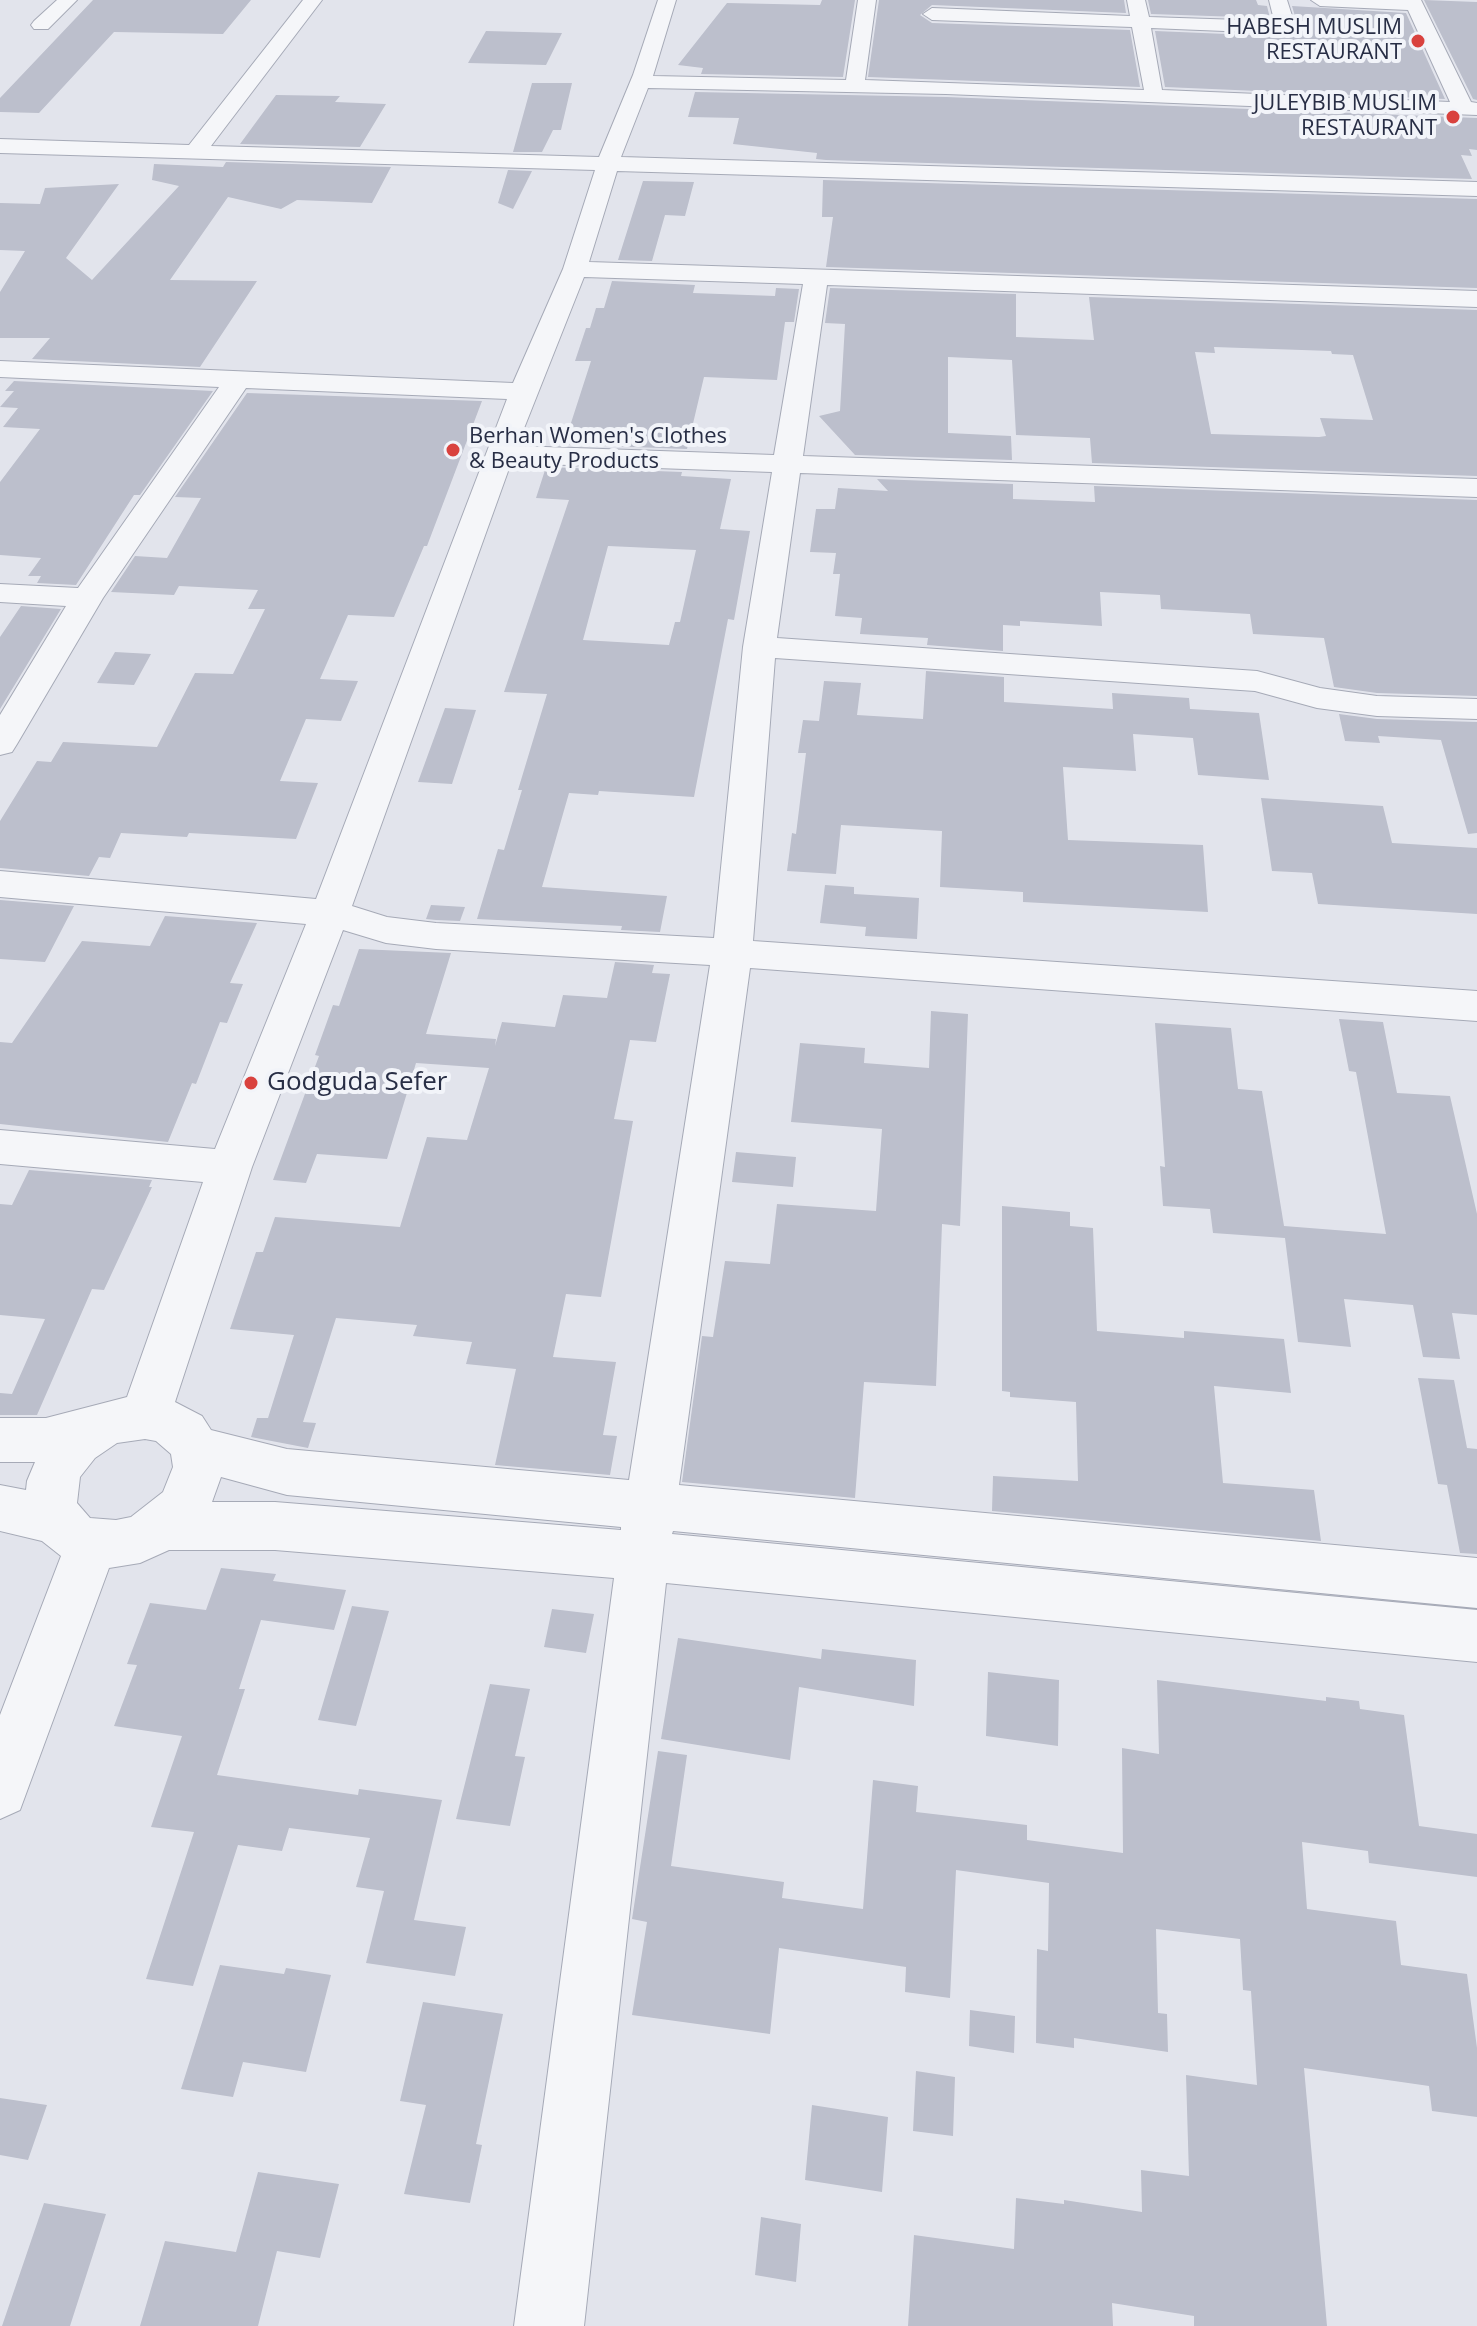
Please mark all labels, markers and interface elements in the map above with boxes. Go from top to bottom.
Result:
place label: HABESH MUSLIM RESTAURANT [1226,15,1402,66]
marker: HABESH MUSLIM RESTAURANT [1409,32,1427,50]
place label: JULEYBIB MUSLIM RESTAURANT [1253,91,1437,142]
marker: JULEYBIB MUSLIM RESTAURANT [1444,108,1462,126]
place label: Berhan Women's Clothes & Beauty Products [469,424,727,476]
marker: Berhan Women's Clothes & Beauty Products [444,441,462,459]
place label: Godguda Sefer [267,1067,447,1099]
marker: Godguda Sefer [242,1074,260,1092]

